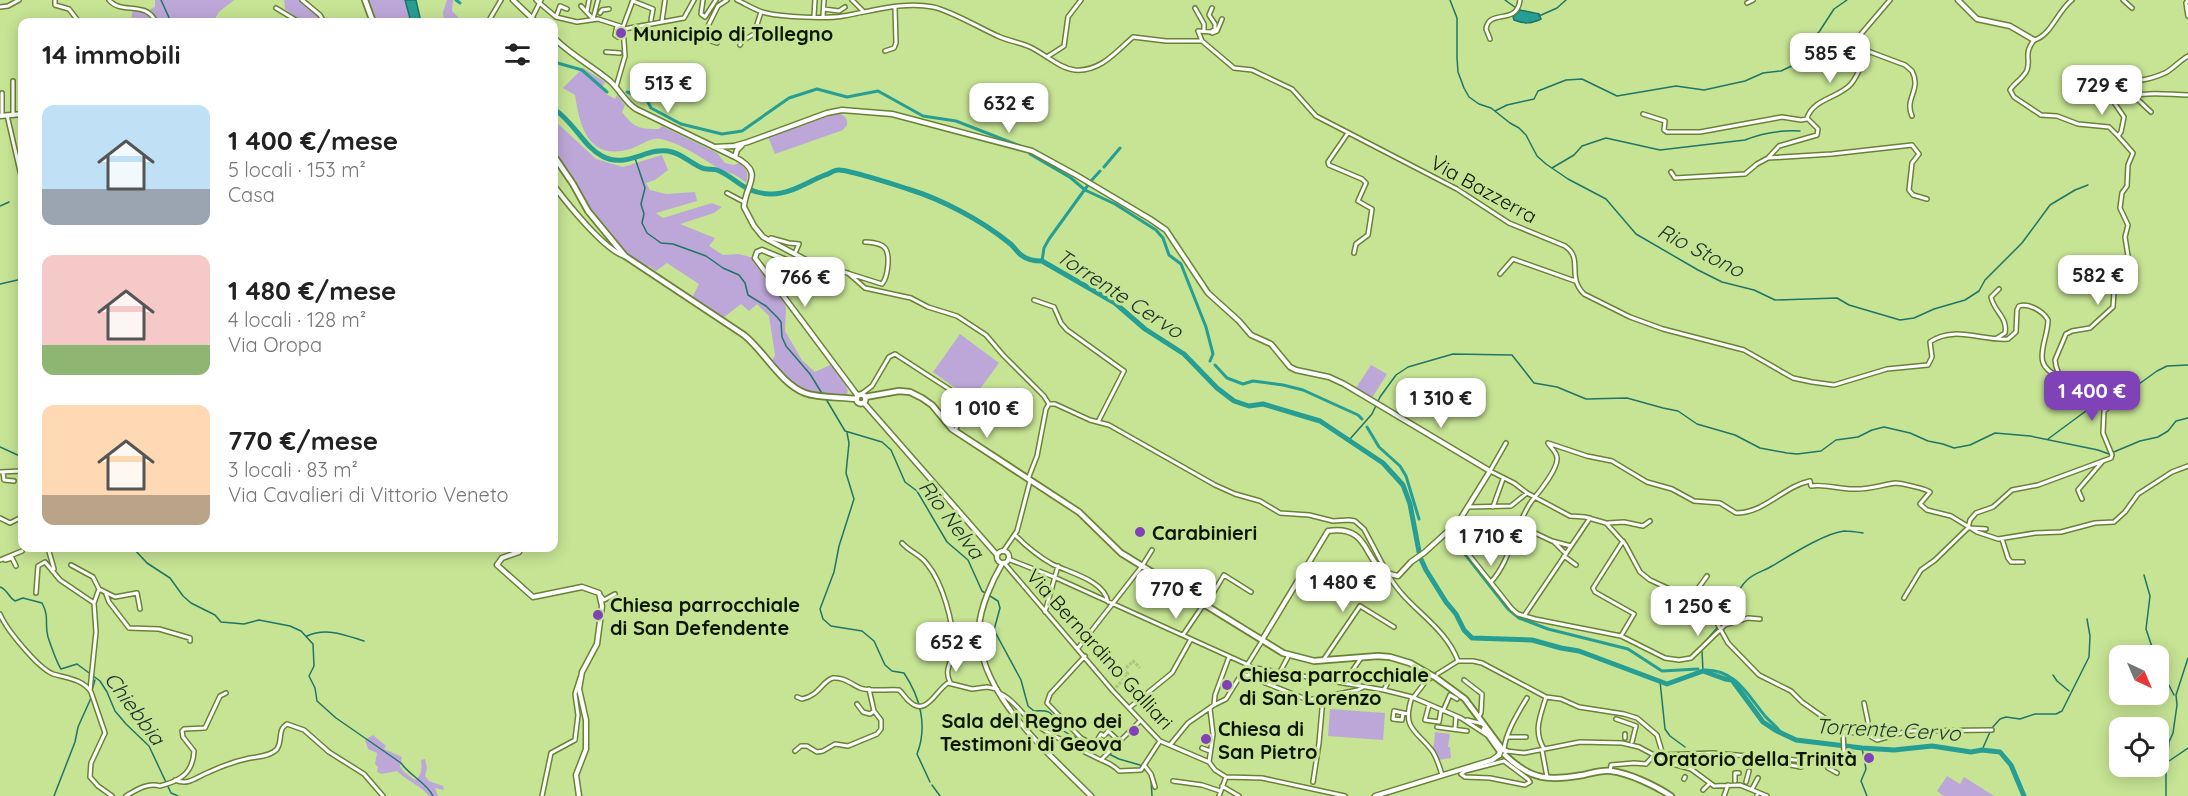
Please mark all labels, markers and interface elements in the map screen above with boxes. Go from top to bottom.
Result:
place label: Municipio di Tollegno [633,21,833,46]
marker: Municipio di Tollegno [614,26,628,40]
pin: 585 € [1788,33,1872,84]
text: 14 immobili [42,38,181,71]
icon: filters [501,38,534,71]
text: 585 € [1804,40,1856,65]
pin: 513 € [626,63,710,114]
pin: 729 € [2060,65,2144,116]
text: 513 € [644,70,692,95]
text: 729 € [2076,72,2128,97]
pin: 632 € [967,83,1051,134]
text: 632 € [983,90,1035,115]
text: 1 400 €/mese [228,124,398,157]
icon: home [90,129,162,201]
street label: Via Bazzerra [1426,150,1542,228]
text: 5 locali · 153 m² [228,157,366,182]
text: Casa [228,182,275,207]
water label: Rio Stono [1654,217,1750,283]
water label: Torrente Cervo [1052,242,1189,344]
pin: 582 € [2056,255,2140,306]
pin: 766 € [763,257,847,308]
text: 582 € [2072,262,2124,287]
text: 766 € [780,264,830,289]
text: 1 480 €/mese [228,274,396,307]
icon: home [90,279,162,351]
text: 4 locali · 128 m² [228,307,366,332]
text: Via Oropa [228,332,322,357]
pin: 1 400 € [2037,371,2147,422]
pin: 1 310 € [1386,378,1496,429]
text: 1 400 € [2058,378,2126,403]
text: 1 310 € [1410,385,1472,410]
pin: 1 010 € [932,388,1042,439]
text: 1 010 € [955,395,1019,420]
text: 770 €/mese [228,424,378,457]
icon: home [90,429,162,501]
text: 3 locali · 83 m² [228,457,358,482]
water label: Rio Nelva [914,474,991,565]
text: Via Cavalieri di Vittorio Veneto [228,482,509,507]
pin: 1 710 € [1436,516,1546,567]
place label: Carabinieri [1152,520,1257,545]
text: 1 710 € [1459,523,1523,548]
marker: Carabinieri [1133,525,1147,539]
pin: 1 480 € [1288,562,1398,613]
street label: Via Bernardino Galliari [1021,564,1179,734]
pin: 770 € [1134,569,1218,620]
text: 1 480 € [1310,569,1376,594]
text: 770 € [1150,576,1202,601]
pin: 1 250 € [1643,586,1753,637]
place label: Chiesa parrocchiale di San Defendente [610,592,800,640]
text: 1 250 € [1665,593,1731,618]
marker: Chiesa parrocchiale di San Defendente [591,608,605,622]
pin: 652 € [914,622,998,673]
text: 652 € [930,629,982,654]
north arrow [2109,645,2169,705]
map controls [2109,645,2169,777]
place label: Chiesa parrocchiale di San Lorenzo [1239,662,1429,710]
water label: Chiebbia [99,666,172,751]
marker: Chiesa parrocchiale di San Lorenzo [1220,678,1234,692]
place label: Sala del Regno dei Testimoni di Geova [940,708,1122,756]
water label: Torrente Cervo [1815,712,1963,746]
place label: Chiesa di San Pietro [1218,716,1318,764]
button: locate [2109,717,2169,777]
marker: Sala del Regno dei Testimoni di Geova [1127,724,1141,738]
marker: Chiesa di San Pietro [1199,732,1213,746]
place label: Oratorio della Trinità [1653,746,1857,771]
marker: Oratorio della Trinità [1862,751,1876,765]

